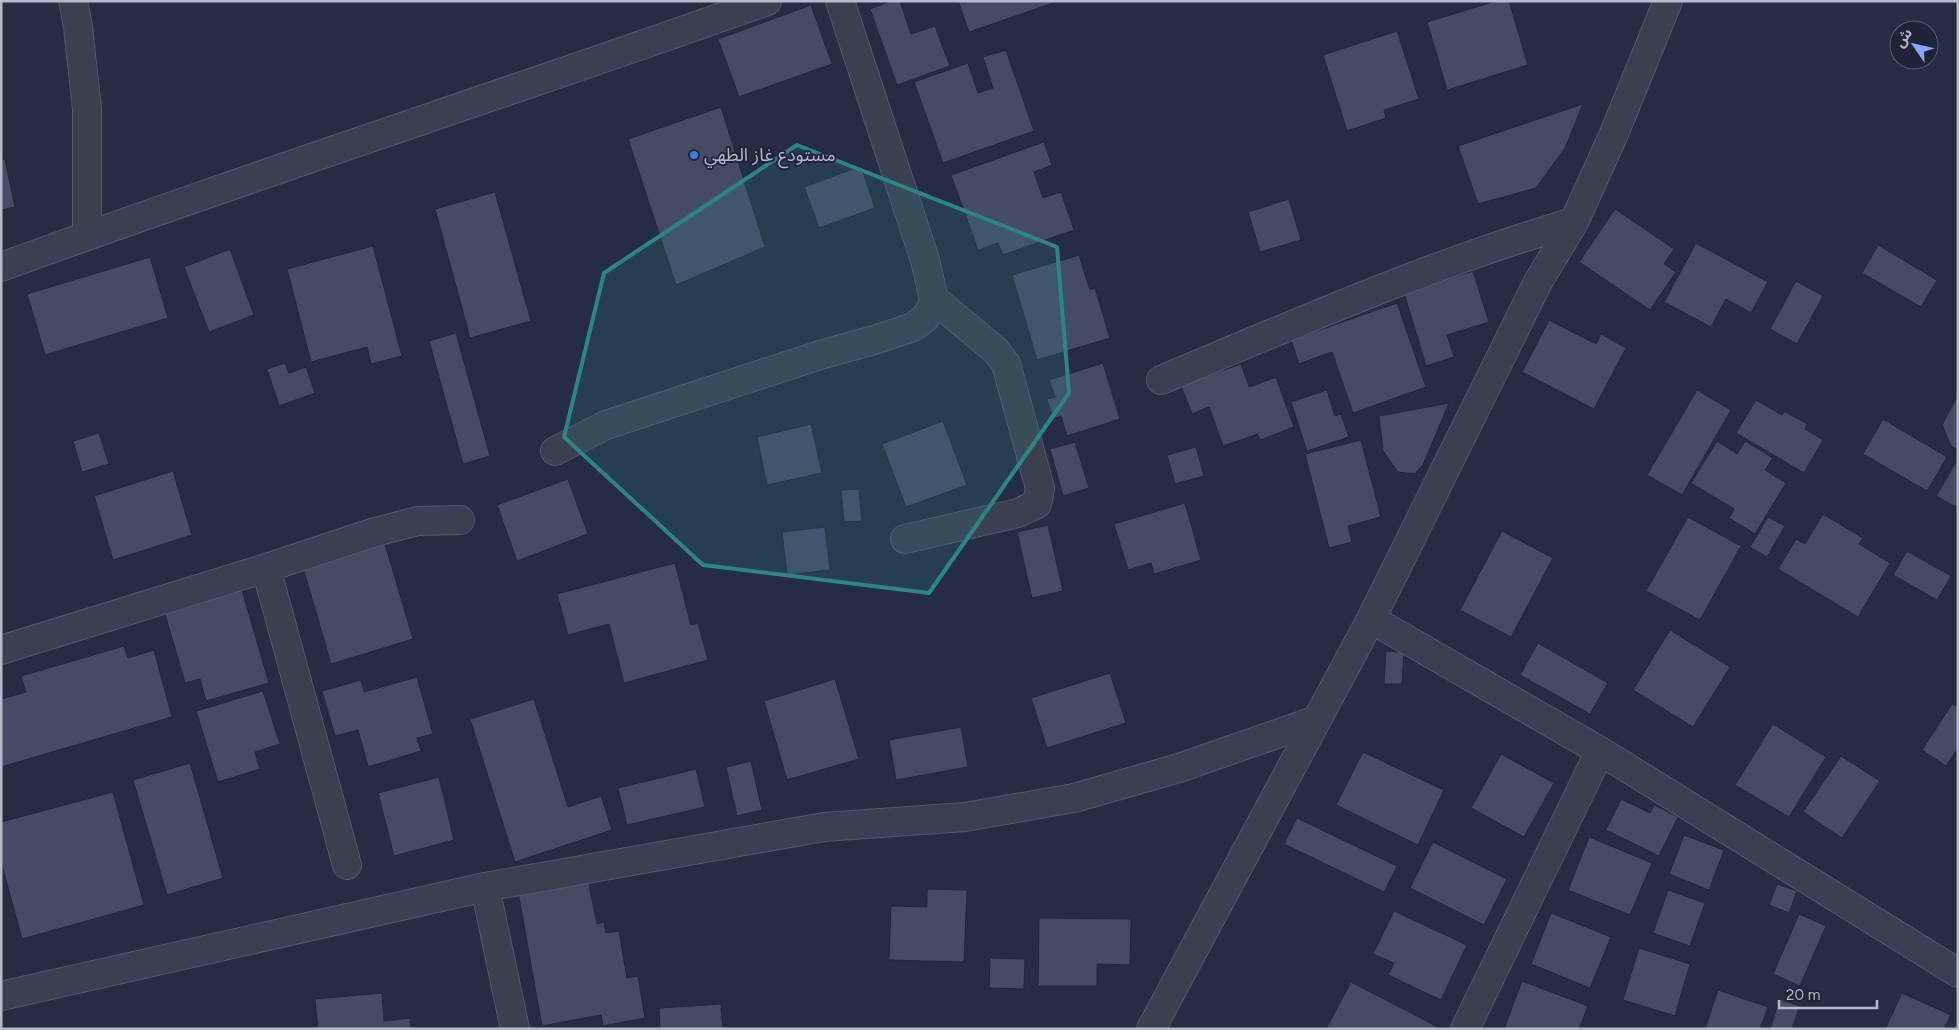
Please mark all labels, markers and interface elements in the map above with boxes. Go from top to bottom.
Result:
north arrow [1889,20,1939,70]
text: ش [1891,25,1916,51]
place label: مستودع غاز الطهي [704,144,836,169]
marker: مستودع غاز الطهي [688,149,700,161]
scale bar [1779,978,1876,1010]
text: 20 m [1786,986,1820,1004]

